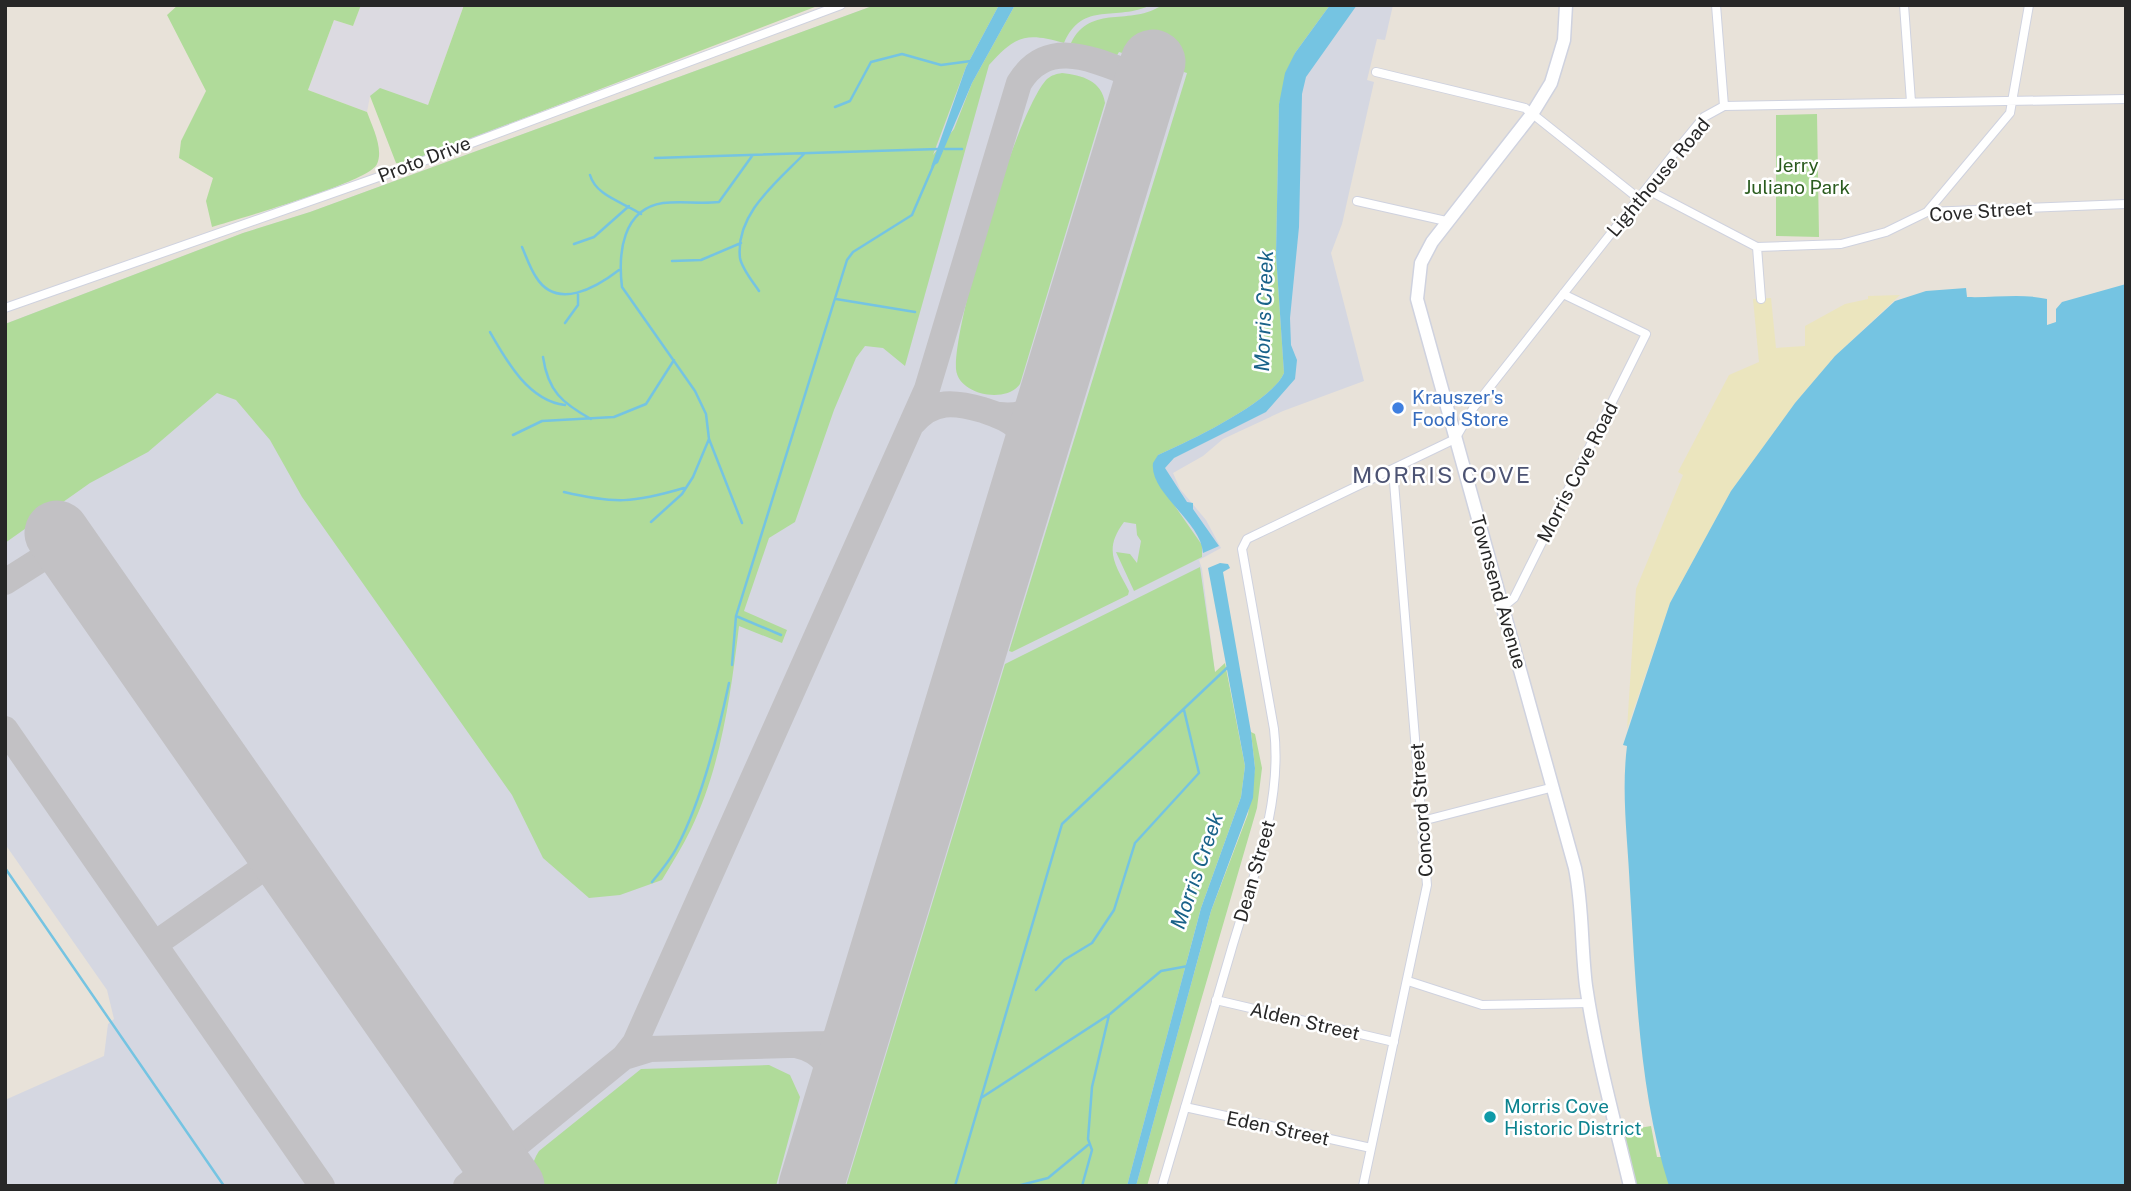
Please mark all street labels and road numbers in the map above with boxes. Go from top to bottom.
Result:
street label: Lighthouse Road [1602,113,1714,241]
street label: Proto Drive [375,131,473,187]
street label: Cove Street [1928,196,2034,226]
street label: Morris Cove Road [1532,398,1622,546]
street label: Townsend Avenue [1467,513,1531,671]
street label: Concord Street [1405,742,1437,878]
street label: Dean Street [1229,817,1279,925]
street label: Alden Street [1248,998,1362,1044]
street label: Eden Street [1224,1106,1332,1150]

